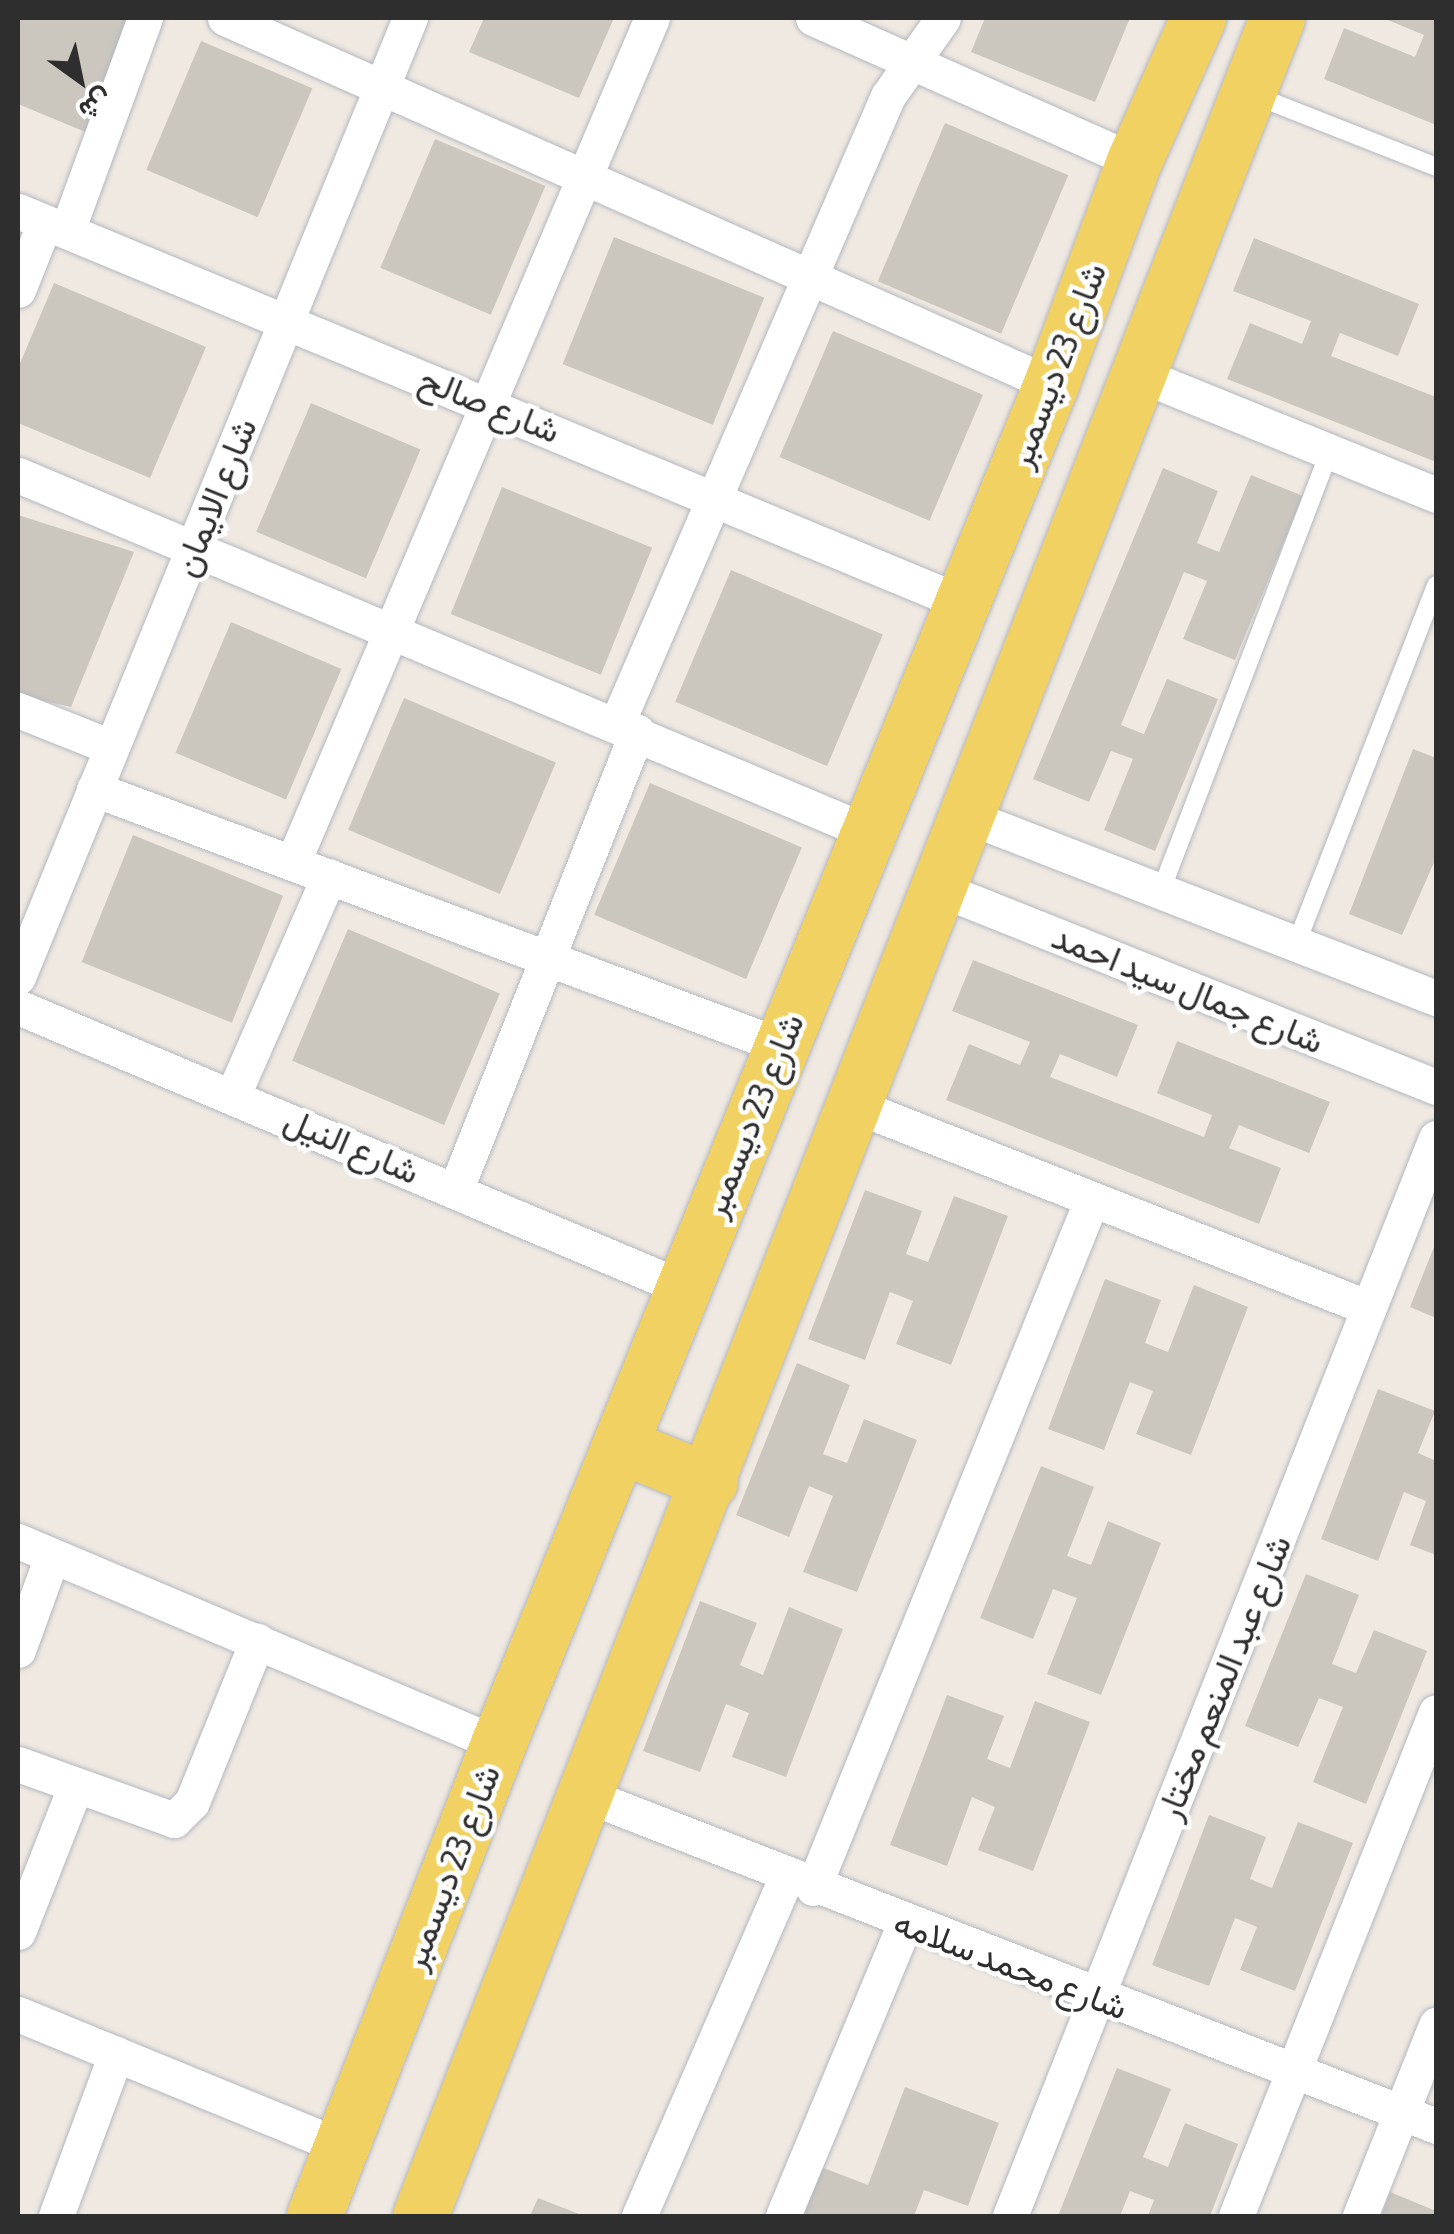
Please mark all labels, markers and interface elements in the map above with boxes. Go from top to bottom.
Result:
north arrow [30,30,130,130]
text: ش [74,83,119,128]
street label: شارع 23 ديسمبر [998,257,1114,473]
street label: شارع صالح [414,357,566,451]
street label: شارع الايمان [163,412,265,582]
street label: شارع جمال سيد احمد [1046,914,1330,1062]
street label: شارع 23 ديسمبر [692,1007,812,1223]
street label: شارع النيل [278,1098,426,1192]
street label: شارع عبد المنعم مختار [1147,1529,1299,1825]
street label: شارع 23 ديسمبر [392,1759,508,1975]
street label: شارع محمد سلامه [888,1900,1134,2028]

